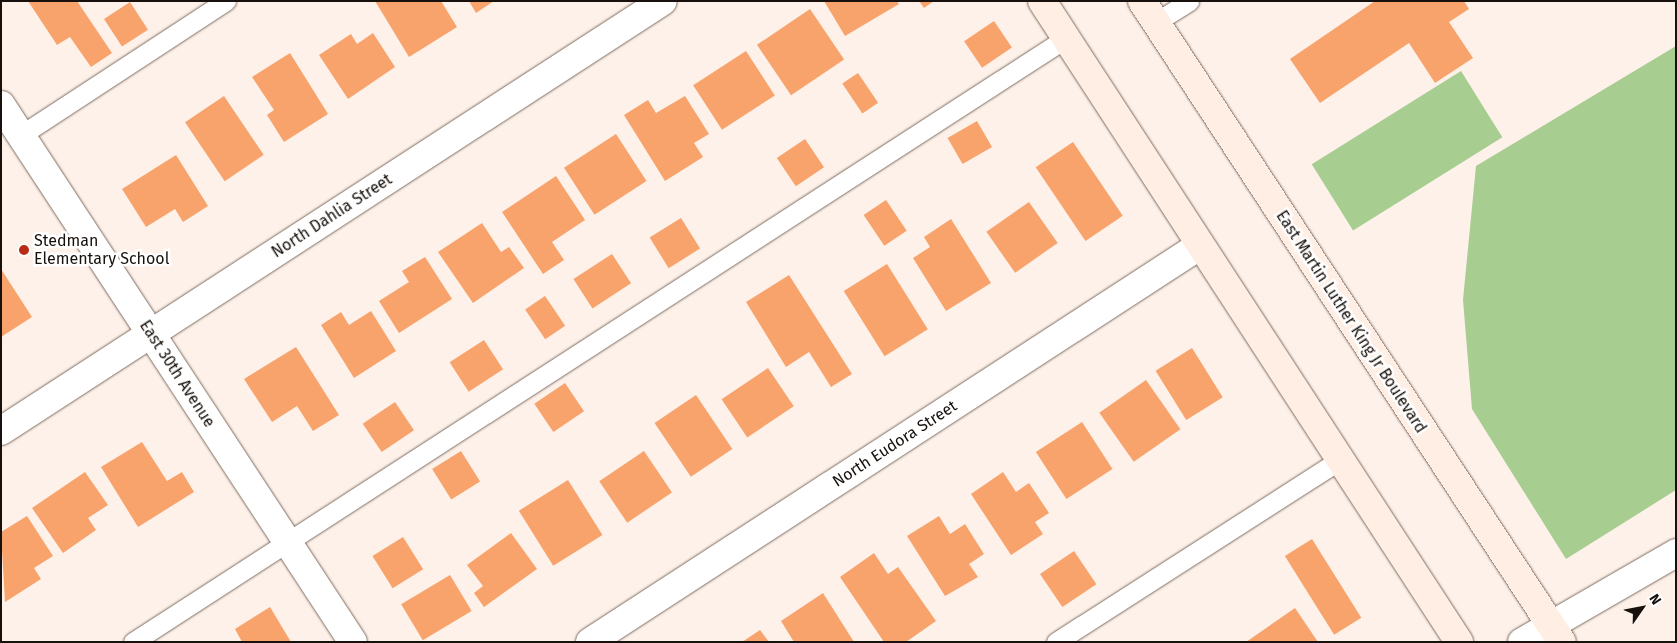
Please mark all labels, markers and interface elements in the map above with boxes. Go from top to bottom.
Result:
street label: North Dahlia Street [268,170,396,262]
street label: East Martin Luther King Jr Boulevard [1272,207,1430,437]
place label: Stedman Elementary School [34,231,169,269]
marker: Stedman Elementary School [18,244,30,256]
street label: East 30th Avenue [135,317,219,431]
street label: North Eudora Street [829,397,961,491]
north arrow [1617,583,1667,633]
text: N [1645,591,1665,608]

